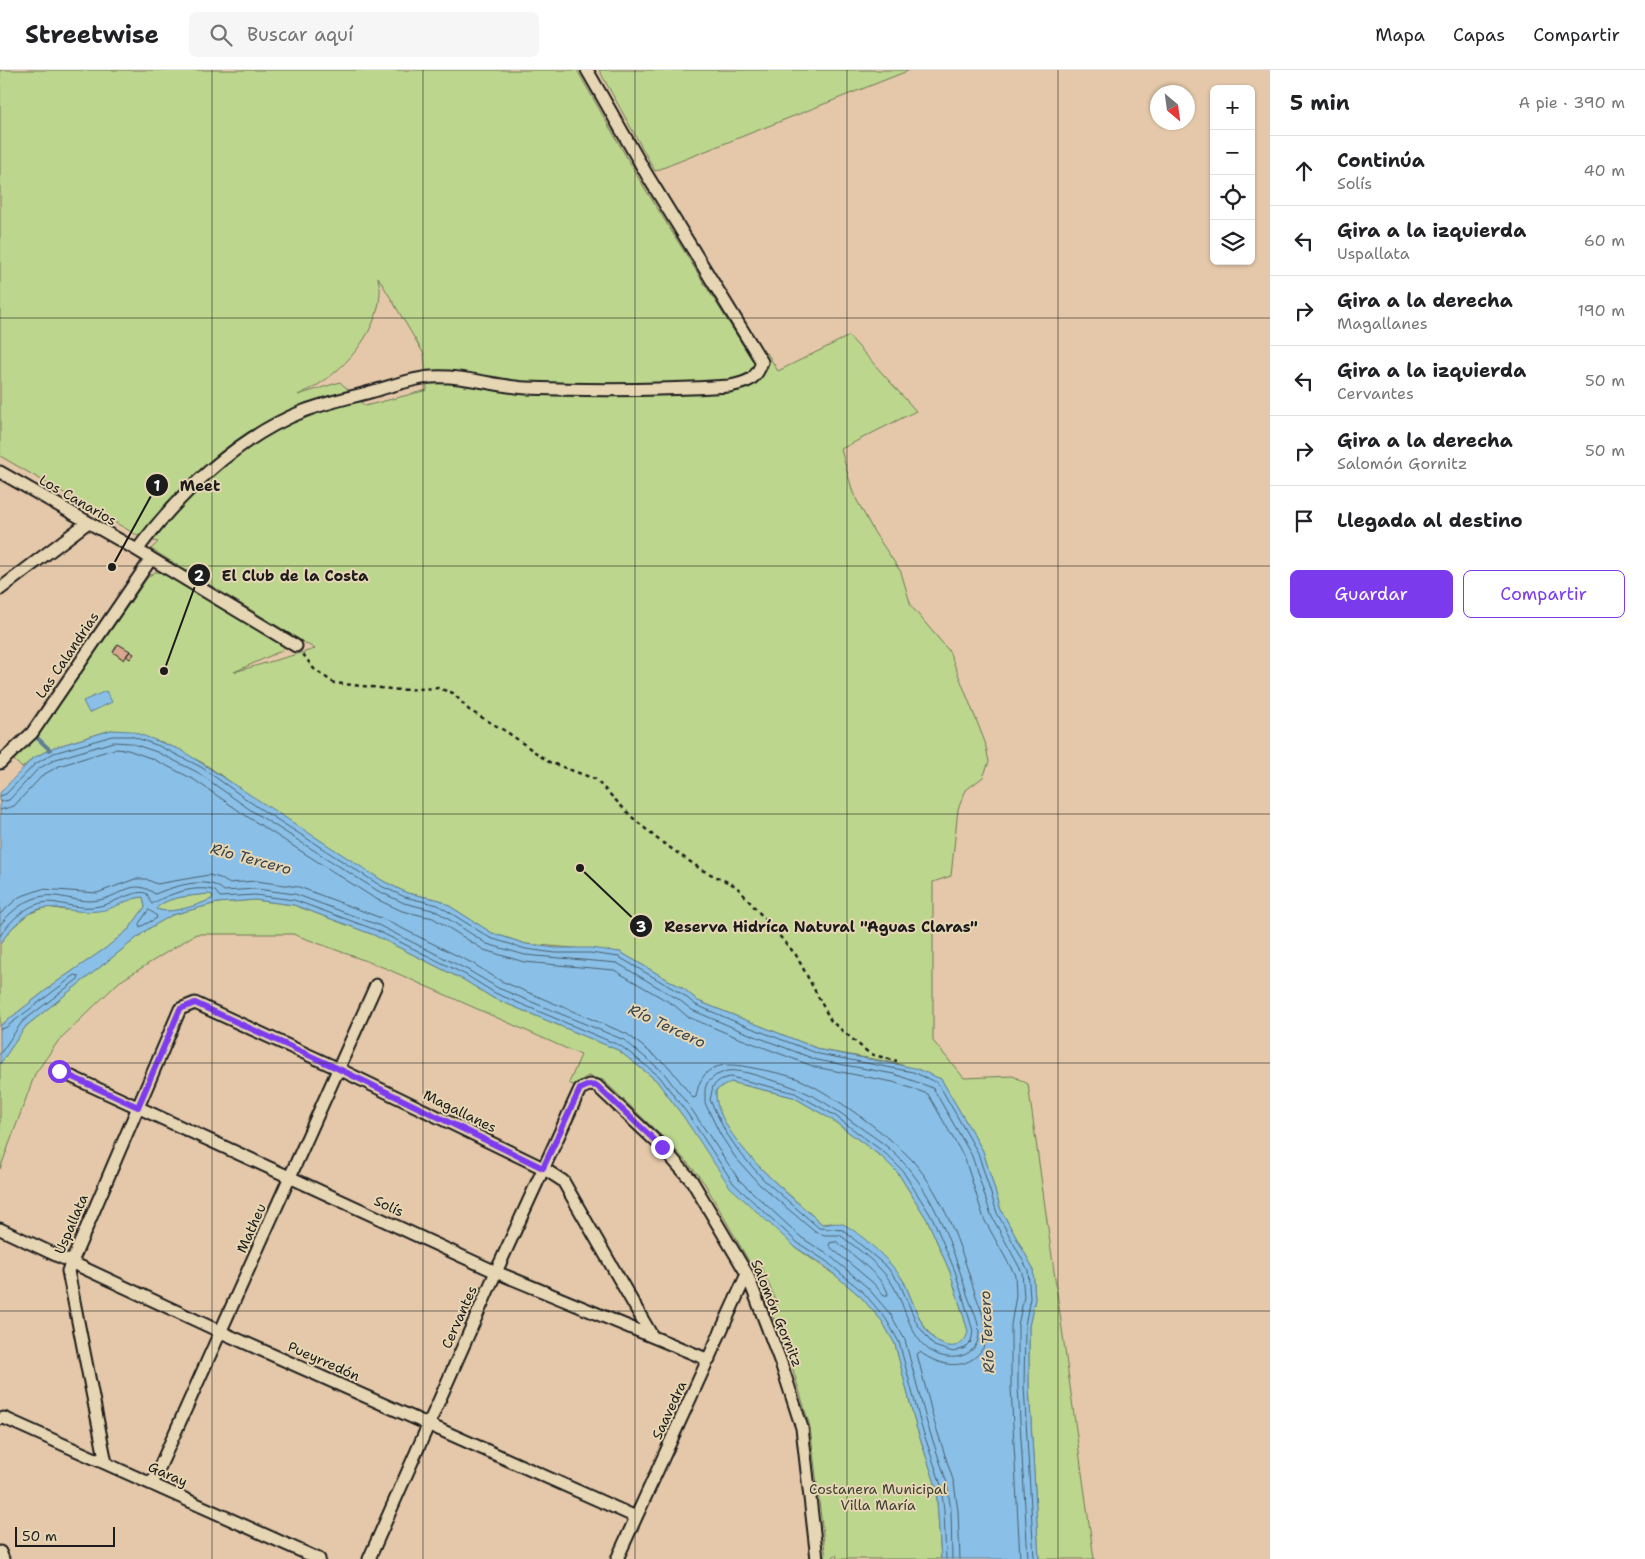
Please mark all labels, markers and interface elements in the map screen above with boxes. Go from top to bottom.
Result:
search box [189,12,539,57]
text: Streetwise [25,19,159,51]
icon: search [207,21,235,49]
text: Buscar aquí [247,22,353,47]
text: Mapa [1375,23,1425,47]
text: Capas [1453,23,1505,47]
text: Compartir [1533,23,1620,47]
north arrow [1150,85,1195,130]
map controls [1210,85,1255,265]
button: + [1210,85,1255,130]
text: 5 min [1290,89,1350,117]
text: A pie · 390 m [1519,92,1625,113]
button: − [1210,130,1255,175]
text: Continúa [1337,148,1425,173]
icon: ahead [1290,157,1318,185]
text: 40 m [1583,160,1625,181]
text: Solís [1337,173,1372,194]
button: locate [1210,175,1255,220]
text: Gira a la izquierda [1337,218,1526,243]
button: layers [1210,220,1255,265]
icon: left [1290,227,1318,255]
text: 60 m [1584,230,1625,251]
text: Uspallata [1337,243,1410,264]
text: Gira a la derecha [1337,288,1513,313]
icon: right [1290,297,1318,325]
text: 190 m [1578,300,1625,321]
text: Magallanes [1337,313,1428,334]
text: Gira a la izquierda [1337,358,1526,383]
icon: left [1290,367,1318,395]
text: 50 m [1585,370,1625,391]
text: Cervantes [1337,383,1414,404]
text: Gira a la derecha [1337,428,1513,453]
icon: right [1290,437,1318,465]
text: 50 m [1585,440,1625,461]
text: Salomón Gornitz [1337,453,1468,474]
callout: Meet [144,470,230,500]
street label: Los Canarios [36,471,120,529]
text: 1 [154,476,161,496]
text: Meet [180,476,220,496]
icon: arrive [1290,507,1318,535]
text: Llegada al destino [1337,508,1523,533]
callout: El Club de la Costa [187,560,378,590]
text: 2 [194,566,205,586]
text: El Club de la Costa [222,566,369,586]
button: Guardar [1290,570,1453,618]
button: Compartir [1463,570,1625,618]
street label: Las Calandrias [31,608,103,702]
water label: Río Tercero [208,839,294,879]
callout: Reserva Hidríca Natural "Aguas Claras" [629,911,988,941]
text: 3 [636,917,646,937]
text: Reserva Hidríca Natural "Aguas Claras" [664,917,978,937]
water label: Río Tercero [625,999,709,1053]
route start [48,1060,71,1083]
street label: Magallanes [420,1086,500,1137]
route end [651,1136,674,1159]
street label: Uspallata [50,1191,92,1257]
street label: Solís [371,1191,407,1221]
street label: Matheu [232,1200,270,1256]
street label: Salomón Gornitz [747,1257,807,1369]
street label: Cervantes [437,1283,481,1351]
water label: Río Tercero [975,1290,999,1374]
street label: Pueyrredón [285,1337,363,1385]
street label: Saavedra [648,1378,691,1442]
street label: Garay [145,1457,191,1491]
park label: Costanera Municipal Villa María [809,1480,948,1514]
scale bar [15,1524,115,1547]
text: 50 m [22,1527,57,1545]

